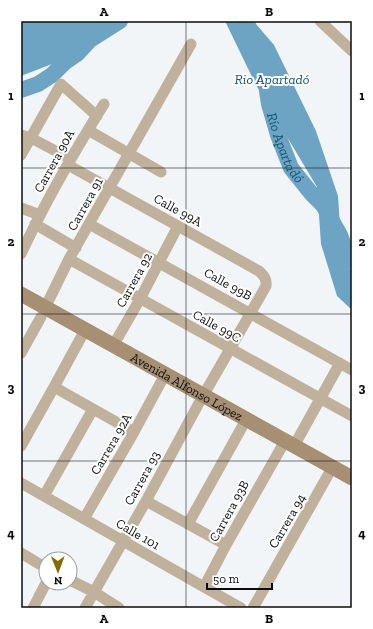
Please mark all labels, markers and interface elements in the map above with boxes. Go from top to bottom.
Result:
text: A [100,4,109,19]
text: B [265,4,273,19]
water label: Rio Apartadó [234,71,310,88]
text: 1 [8,88,14,103]
text: 1 [359,88,365,103]
water label: Río Apartadó [263,111,308,187]
street label: Carrera 90A [31,127,78,195]
street label: Carrera 91 [64,175,106,233]
street label: Calle 99A [151,191,205,230]
text: 2 [8,234,15,249]
text: 2 [359,234,366,249]
street label: Carrera 92 [113,250,155,310]
street label: Calle 99B [201,265,255,303]
street label: Calle 99C [190,307,244,345]
street label: Avenida Alfonso López [128,349,246,423]
text: 3 [8,380,15,395]
text: 3 [359,380,366,395]
street label: Carrera 92A [87,410,135,477]
street label: Carrera 93 [121,448,163,508]
street label: Carrera 93B [206,478,252,544]
street label: Carrera 94 [265,491,309,551]
street label: Calle 101 [113,515,163,553]
text: 4 [7,526,15,541]
text: 4 [358,526,366,541]
north arrow [38,551,78,591]
scale bar [207,565,272,591]
text: 50 m [213,572,240,586]
text: N [53,574,62,587]
text: A [100,611,109,626]
text: B [265,611,273,626]

